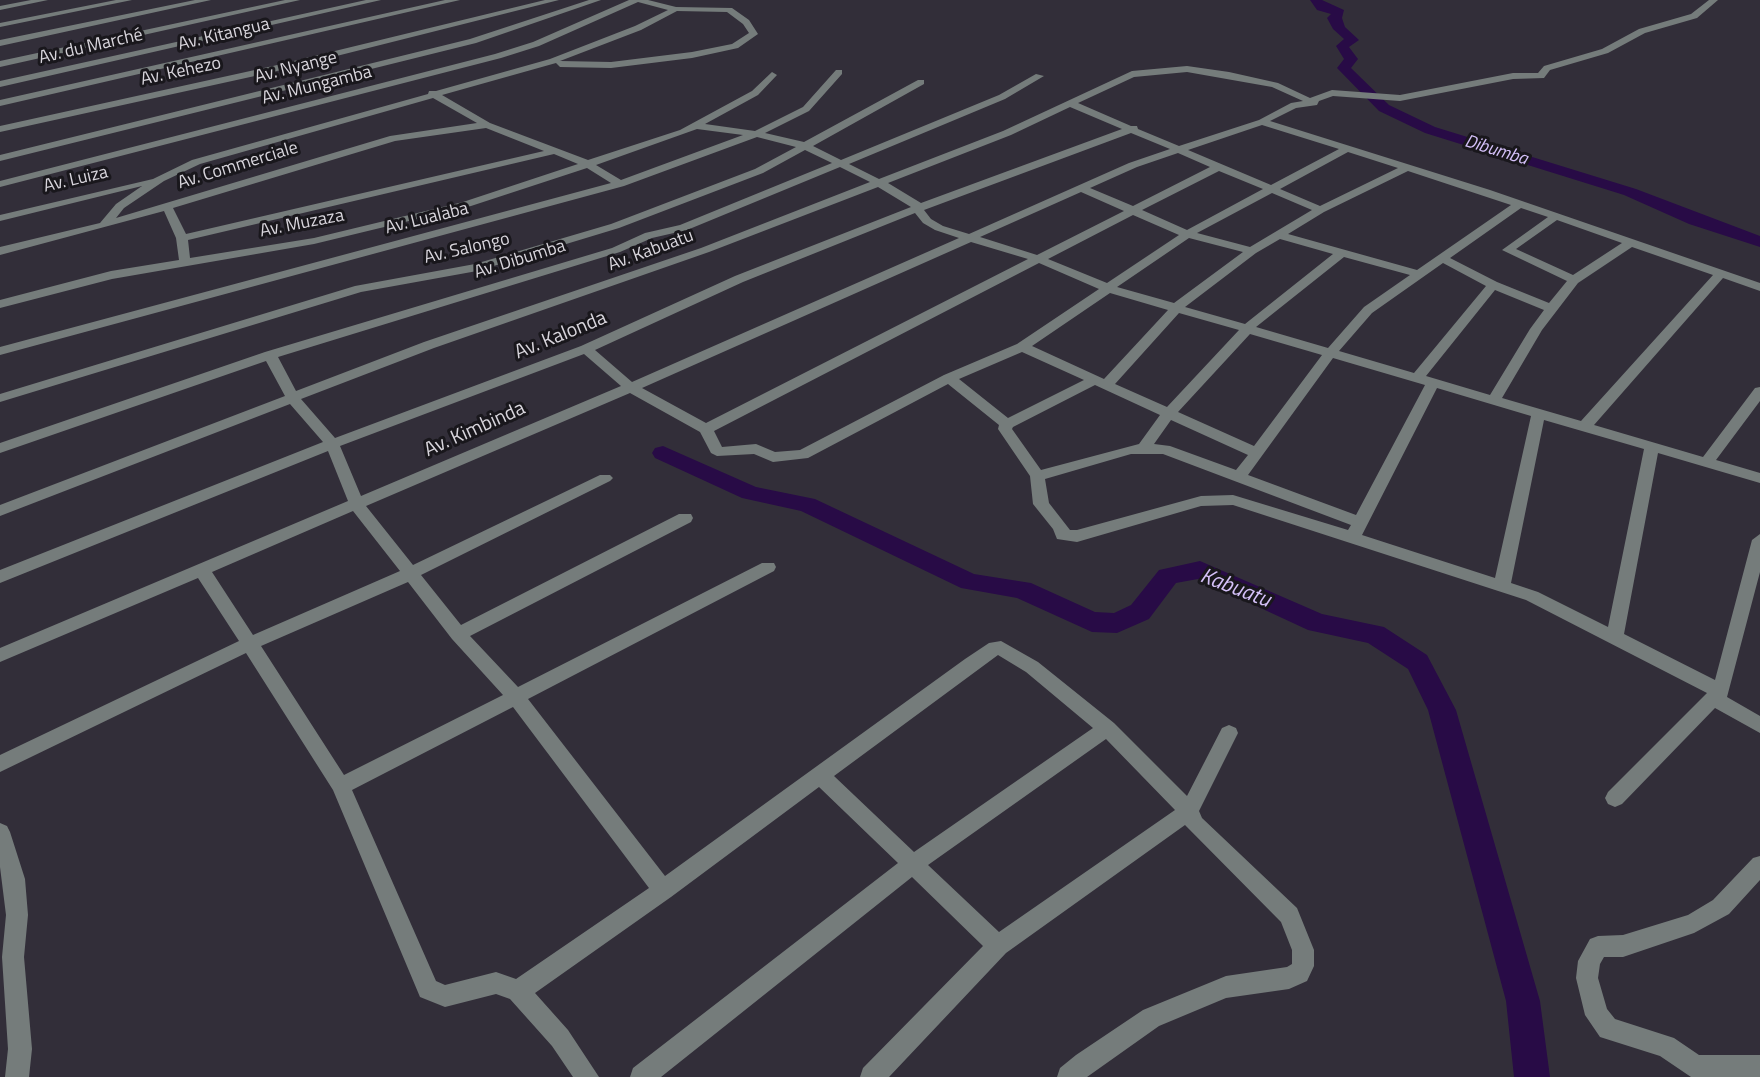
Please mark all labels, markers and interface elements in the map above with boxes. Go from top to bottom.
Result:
street label: Av. Kitangua [176,14,272,56]
street label: Av. du Marché [37,25,145,69]
street label: Av. Nyange [253,47,339,89]
street label: Av. Kehezo [139,53,223,91]
street label: Av. Mungamba [260,62,374,110]
water label: Dibumba [1462,131,1530,171]
street label: Av. Commerciale [175,137,301,195]
street label: Av. Luiza [42,162,110,198]
street label: Av. Lualaba [383,198,471,240]
street label: Av. Muzaza [258,205,346,243]
street label: Av. Kabuatu [605,226,697,276]
street label: Av. Salongo [422,229,512,269]
street label: Av. Dibumba [472,236,568,284]
street label: Av. Kalonda [511,307,611,365]
street label: Av. Kimbinda [421,397,529,463]
water label: Kabuatu [1196,564,1274,614]

